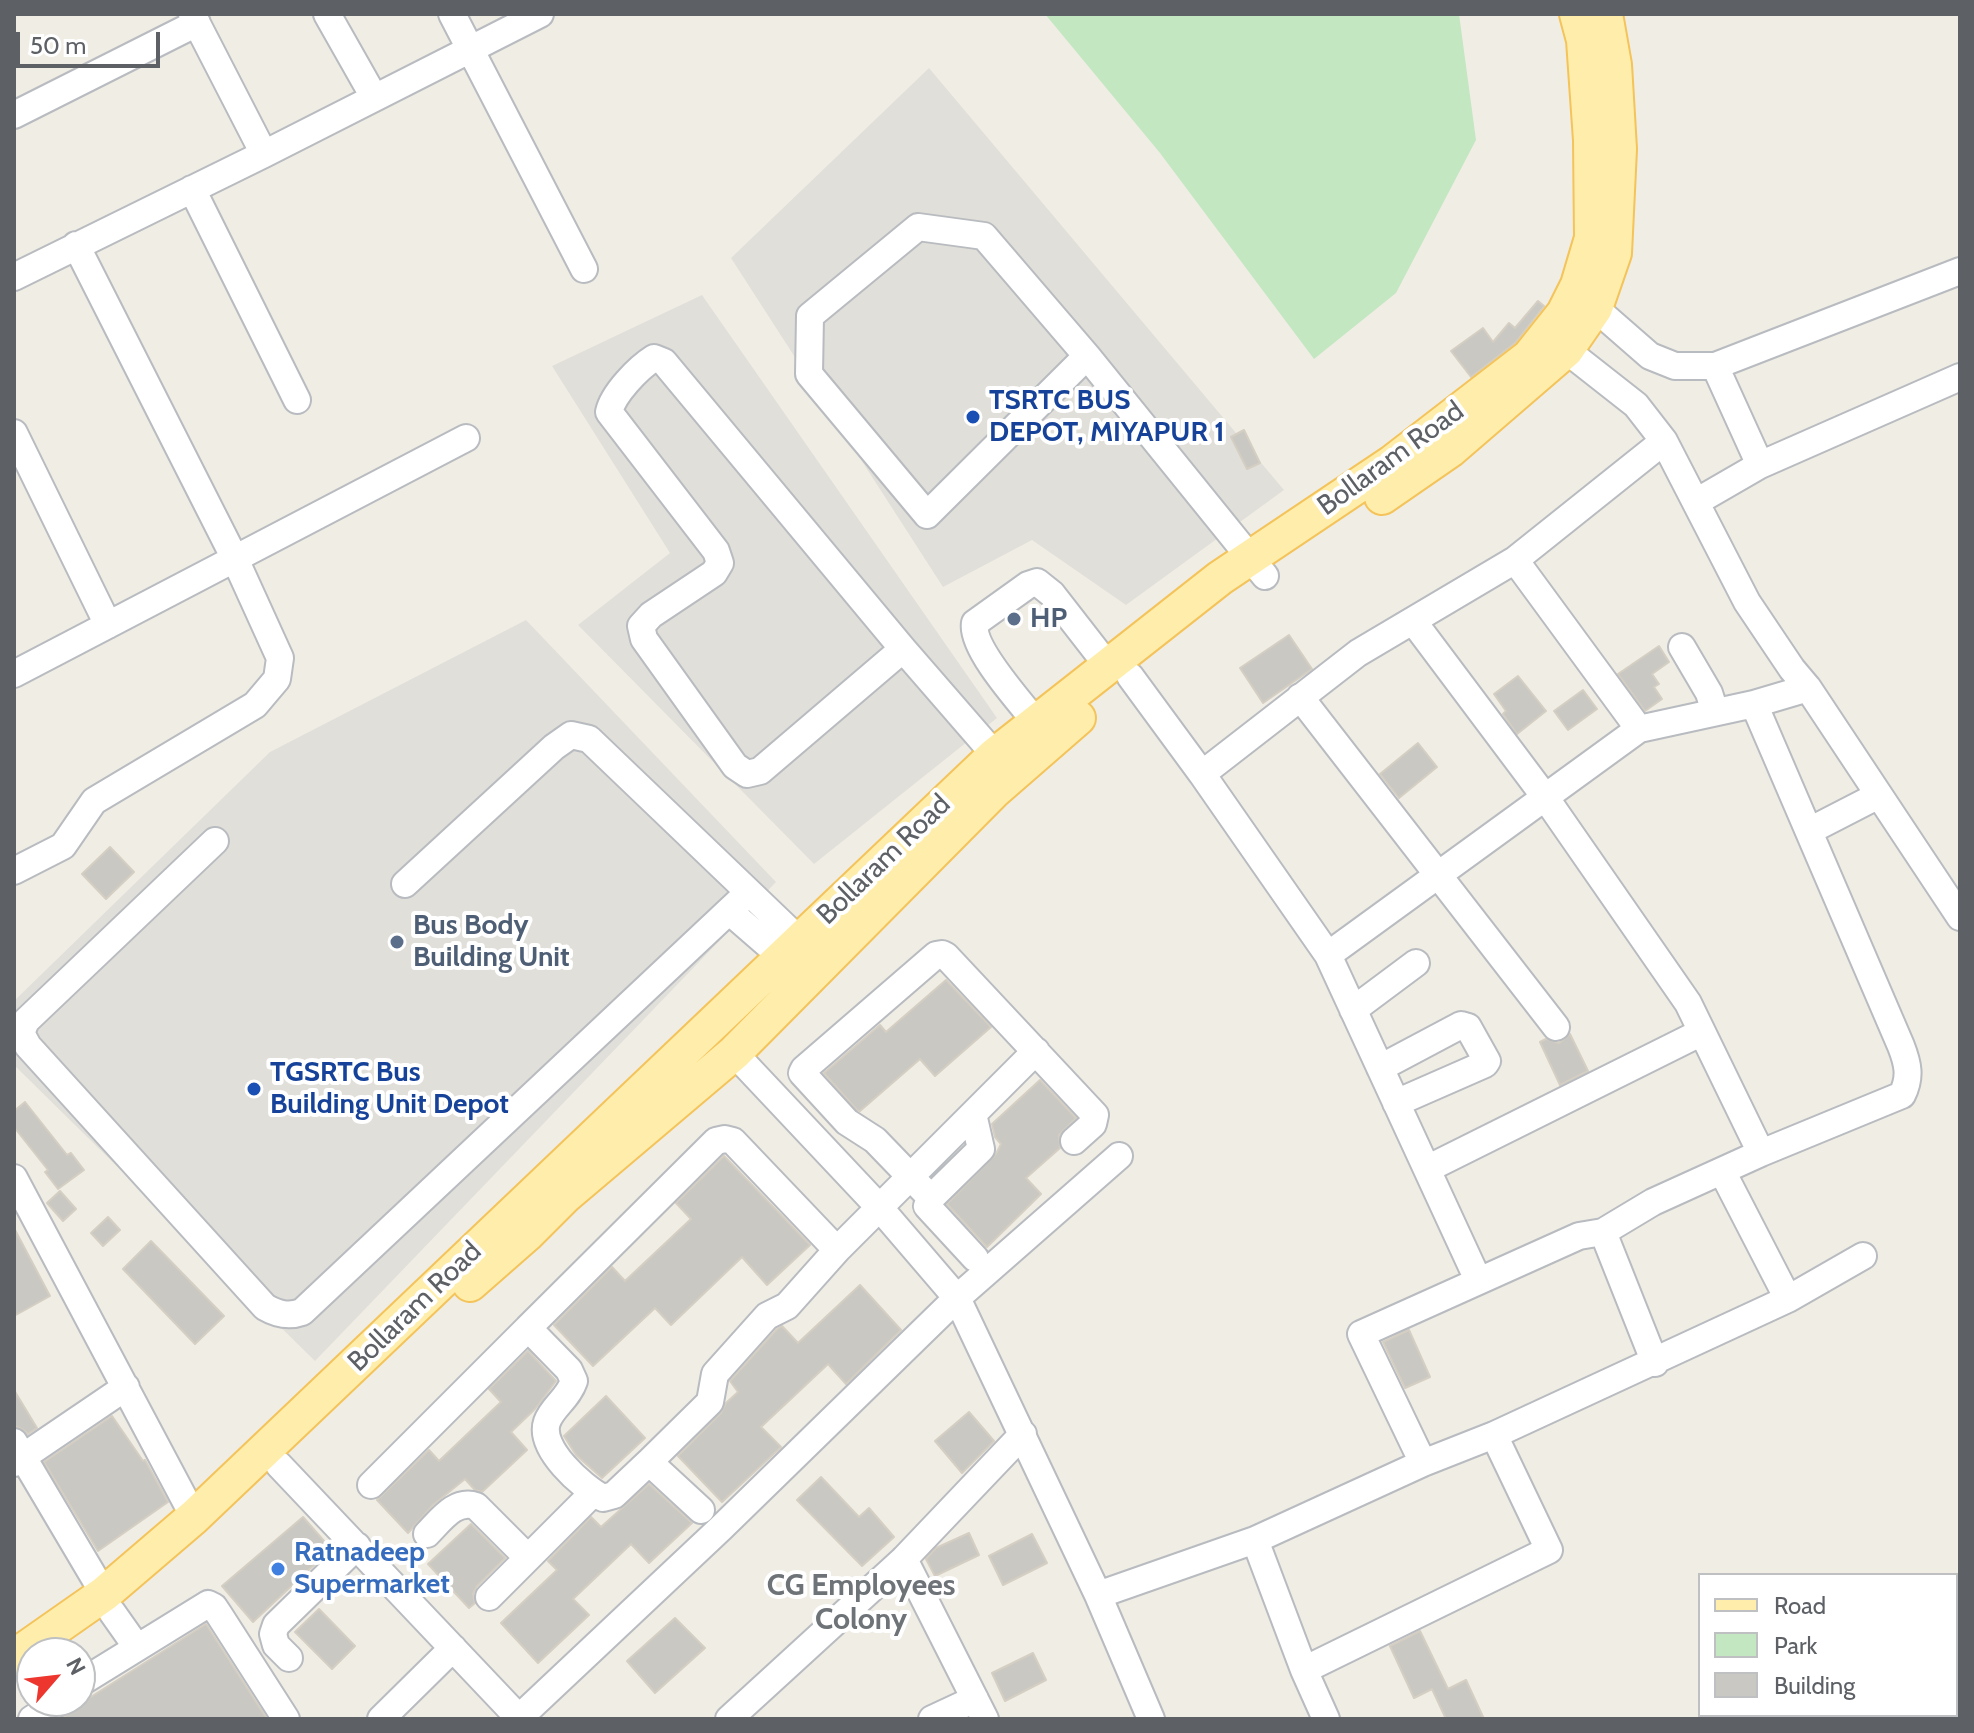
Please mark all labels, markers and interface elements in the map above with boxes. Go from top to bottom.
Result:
scale bar [20,16,164,66]
text: 50 m [30,31,86,60]
place label: TSRTC BUS DEPOT, MIYAPUR 1 [989,384,1225,450]
street label: Bollaram Road [1311,395,1471,523]
marker: TSRTC BUS DEPOT, MIYAPUR 1 [964,408,982,426]
place label: HP [1030,602,1067,636]
marker: HP [1005,610,1023,628]
street label: Bollaram Road [810,788,958,932]
place label: Bus Body Building Unit [413,909,570,975]
marker: Bus Body Building Unit [388,933,406,951]
place label: TGSRTC Bus Building Unit Depot [270,1056,509,1122]
marker: TGSRTC Bus Building Unit Depot [245,1080,263,1098]
street label: Bollaram Road [341,1235,489,1379]
place label: Ratnadeep Supermarket [294,1536,450,1602]
marker: Ratnadeep Supermarket [269,1560,287,1578]
district label: CG Employees Colony [767,1568,955,1638]
legend [1698,1573,1958,1717]
text: Road [1774,1591,1826,1620]
text: Park [1774,1631,1817,1660]
north arrow [16,1637,96,1717]
text: N [60,1653,91,1680]
text: Building [1774,1671,1855,1700]

